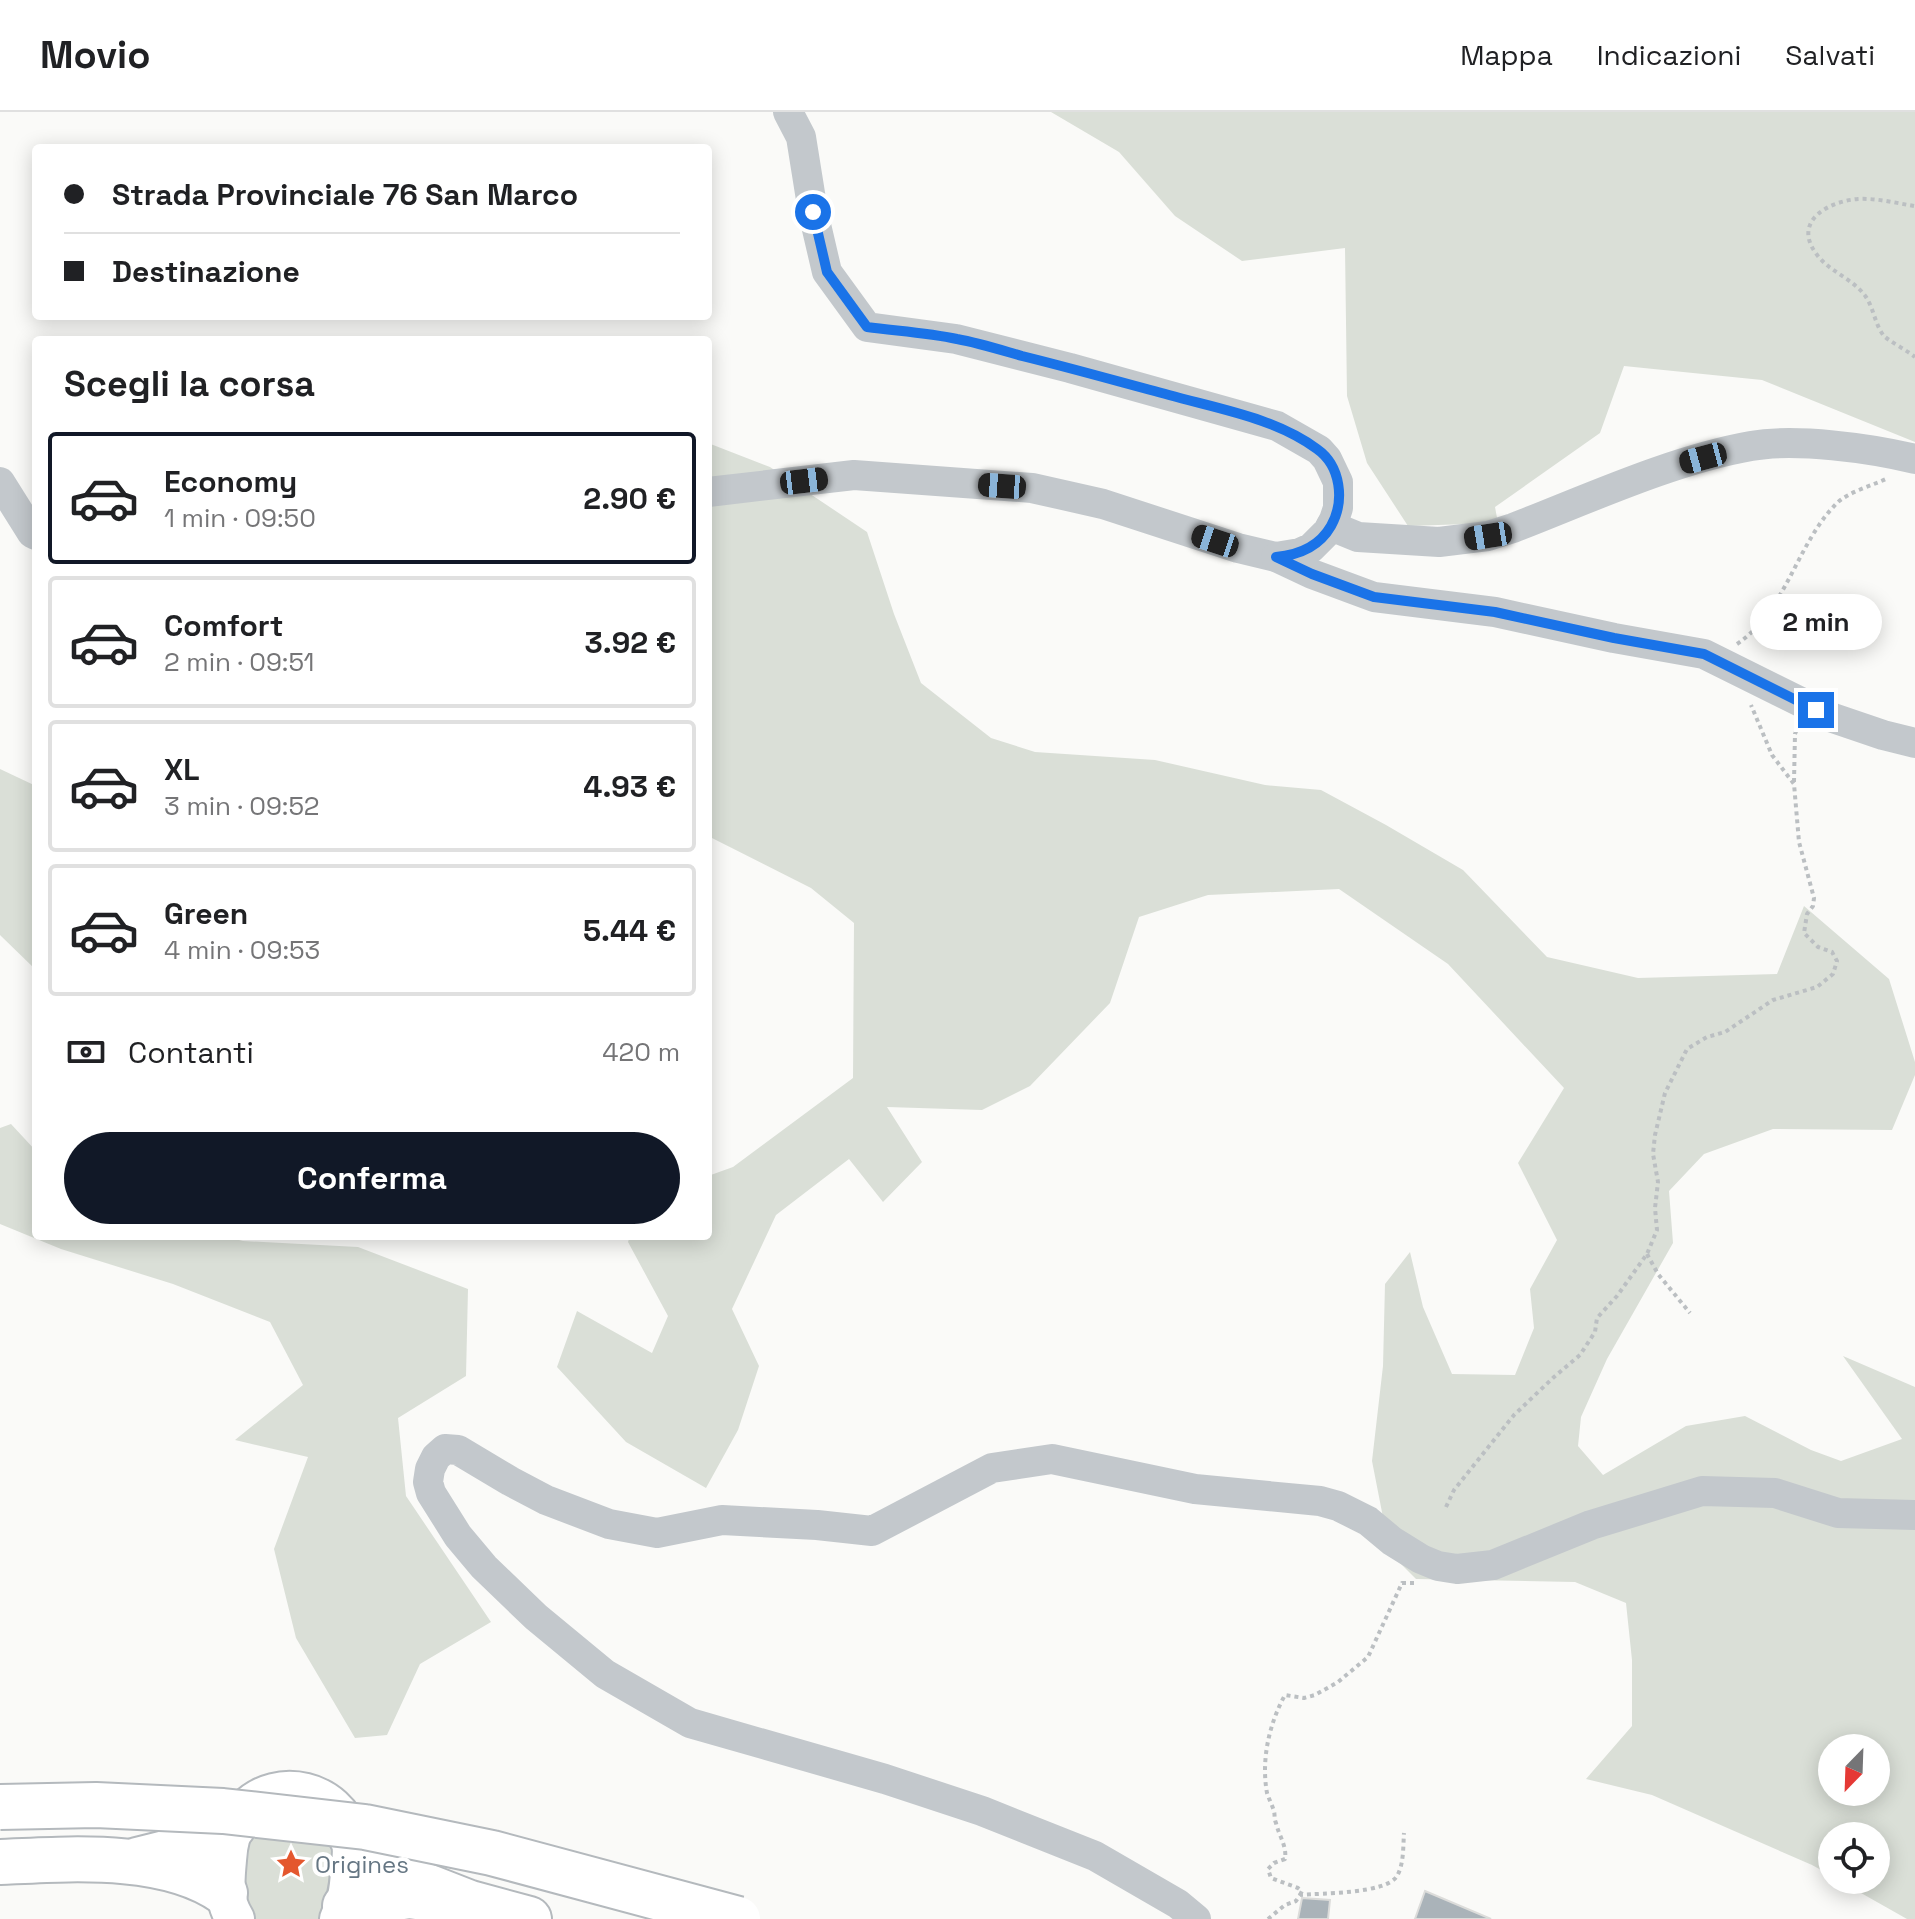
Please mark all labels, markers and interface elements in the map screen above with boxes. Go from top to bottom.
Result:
text: Movio [40,31,150,79]
text: Mappa [1460,37,1553,73]
text: Indicazioni [1597,37,1741,73]
text: Salvati [1785,37,1875,73]
text: Strada Provinciale 76 San Marco [112,175,578,214]
route start [795,194,831,230]
text: Destinazione [112,252,300,291]
text: Scegli la corsa [64,361,315,407]
car [1677,440,1729,476]
icon: car [68,462,140,534]
text: Economy [164,462,297,501]
car [779,466,829,496]
car [977,472,1027,500]
text: 2.90 € [583,479,676,518]
text: 1 min · 09:50 [164,501,316,535]
car [1462,520,1514,552]
car [1188,522,1242,560]
callout: 2 min [1750,594,1882,650]
text: 2 min [1782,605,1850,639]
icon: car [68,606,140,678]
text: Comfort [164,606,283,645]
text: 3.92 € [585,623,676,662]
text: 2 min · 09:51 [164,645,314,679]
route end [1798,692,1834,728]
icon: car [68,750,140,822]
text: XL [164,750,200,789]
text: 4.93 € [583,767,676,806]
text: 3 min · 09:52 [164,789,319,823]
icon: car [68,894,140,966]
text: Green [164,894,248,933]
text: 5.44 € [583,911,676,950]
text: 4 min · 09:53 [164,933,320,967]
icon: cash [64,1030,108,1074]
text: Contanti [128,1033,254,1072]
text: 420 m [602,1035,680,1069]
button: Conferma [64,1132,680,1224]
north arrow [1818,1734,1890,1806]
map controls [1818,1734,1890,1894]
button: locate [1818,1822,1890,1894]
place icon: Origines [274,1847,308,1881]
place label: Origines [315,1849,409,1880]

